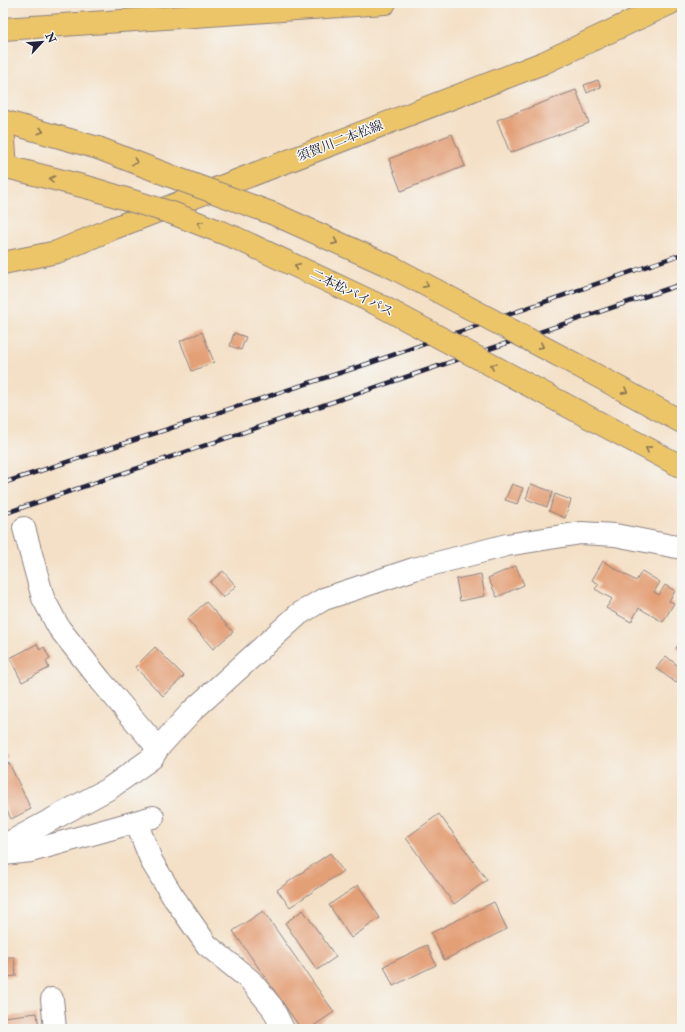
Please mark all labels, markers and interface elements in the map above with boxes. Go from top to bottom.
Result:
north arrow [22,22,62,62]
text: N [42,30,59,46]
street label: 須賀川二本松線 [295,117,385,165]
one-way arrow [37,126,44,135]
one-way arrow [131,157,138,165]
one-way arrow [49,175,56,183]
one-way arrow [197,220,204,228]
one-way arrow [332,237,339,245]
one-way arrow [294,263,302,271]
street label: 二本松バイパス [308,266,396,320]
one-way arrow [422,280,429,288]
one-way arrow [537,341,544,349]
one-way arrow [490,363,497,370]
one-way arrow [620,386,628,394]
one-way arrow [644,446,652,454]

